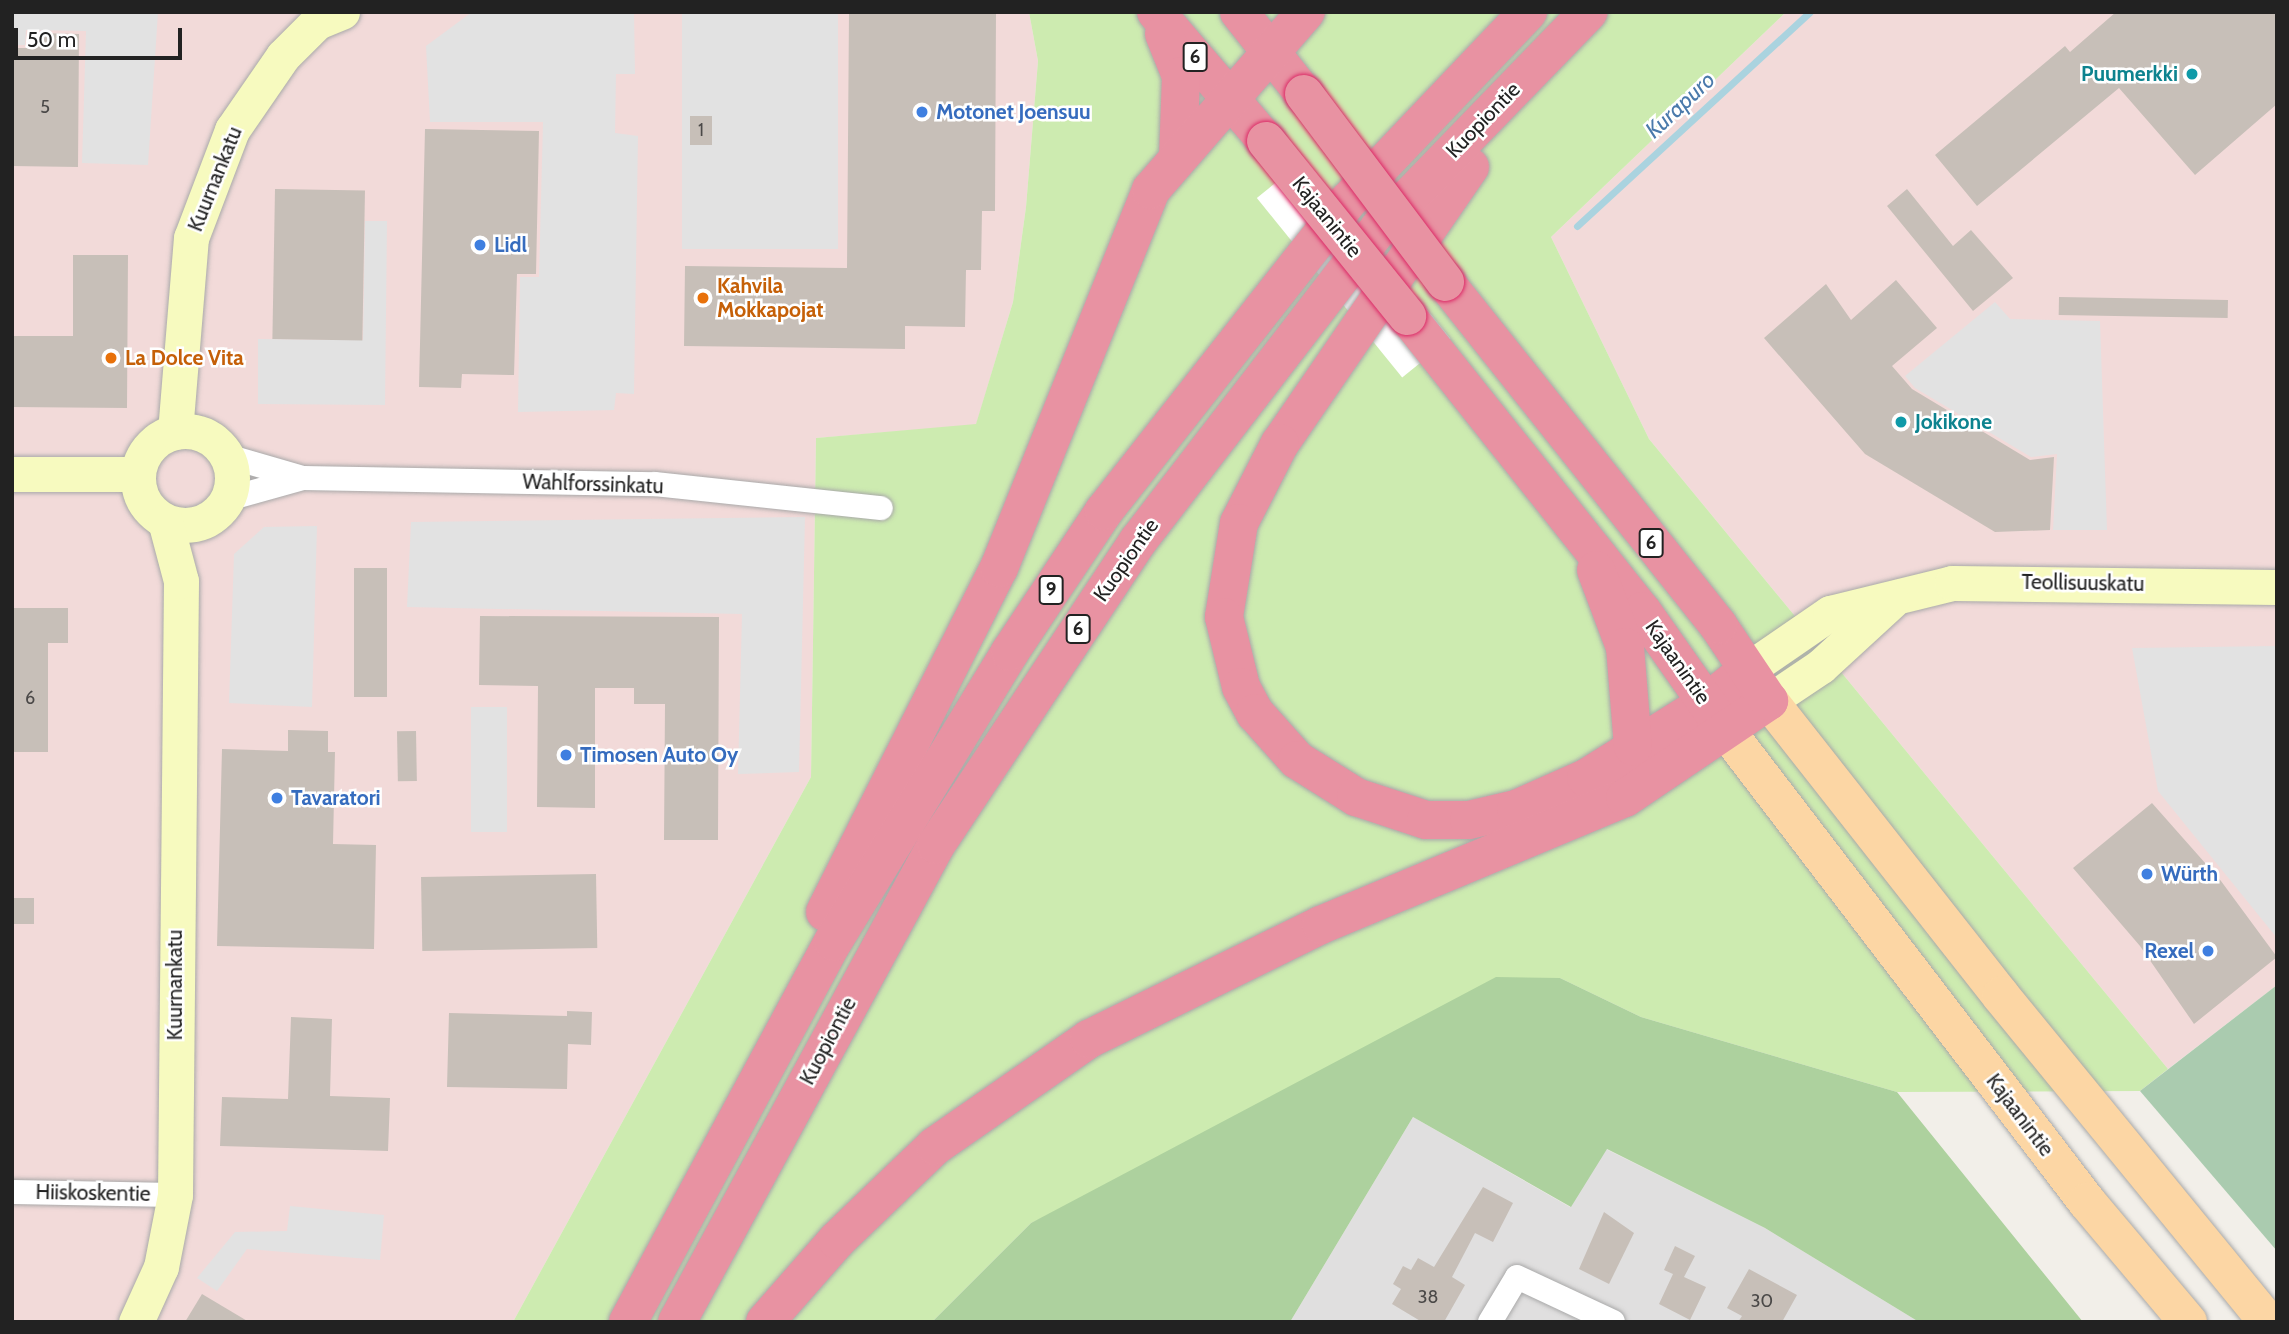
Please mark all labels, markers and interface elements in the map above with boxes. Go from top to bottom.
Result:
scale bar [18,14,186,58]
text: 50 m [27,27,76,52]
road number: 6 [1181,41,1209,72]
place label: Puumerkki [2081,61,2178,87]
water label: Kurapuro [1640,66,1720,144]
marker: Puumerkki [2184,66,2200,82]
street label: Kuopiontie [1441,77,1525,163]
house number: 5 [40,96,50,118]
place label: Motonet Joensuu [936,99,1091,125]
marker: Motonet Joensuu [914,104,930,120]
house number: 1 [698,119,704,141]
street label: Kuurnankatu [183,123,247,235]
street label: Kajaanintie [1287,172,1367,262]
place label: Lidl [494,232,527,258]
marker: Lidl [472,237,488,253]
place label: Kahvila Mokkapojat [717,273,823,323]
marker: Kahvila Mokkapojat [695,290,711,306]
place label: La Dolce Vita [125,345,244,371]
marker: La Dolce Vita [103,350,119,366]
place label: Jokikone [1915,409,1992,435]
marker: Jokikone [1893,414,1909,430]
street label: Wahlforssinkatu [522,469,664,499]
street label: Kuopiontie [1088,514,1164,606]
road number: 6 [1637,528,1665,558]
street label: Teollisuuskatu [2021,569,2145,597]
road number: 9 [1037,575,1065,606]
road number: 6 [1064,614,1092,644]
street label: Kajaanintie [1640,615,1716,709]
house number: 6 [25,687,35,709]
place label: Timosen Auto Oy [580,742,738,768]
marker: Timosen Auto Oy [558,747,574,763]
place label: Tavaratori [291,785,381,811]
marker: Tavaratori [269,790,285,806]
place label: Würth [2161,861,2218,887]
marker: Würth [2139,866,2155,882]
street label: Kuurnankatu [162,930,188,1040]
place label: Rexel [2144,938,2194,964]
marker: Rexel [2200,943,2216,959]
street label: Kuopiontie [794,993,862,1089]
street label: Kajaanintie [1981,1069,2059,1161]
street label: Hiiskoskentie [35,1179,151,1207]
house number: 38 [1418,1286,1438,1308]
house number: 30 [1751,1290,1773,1312]

